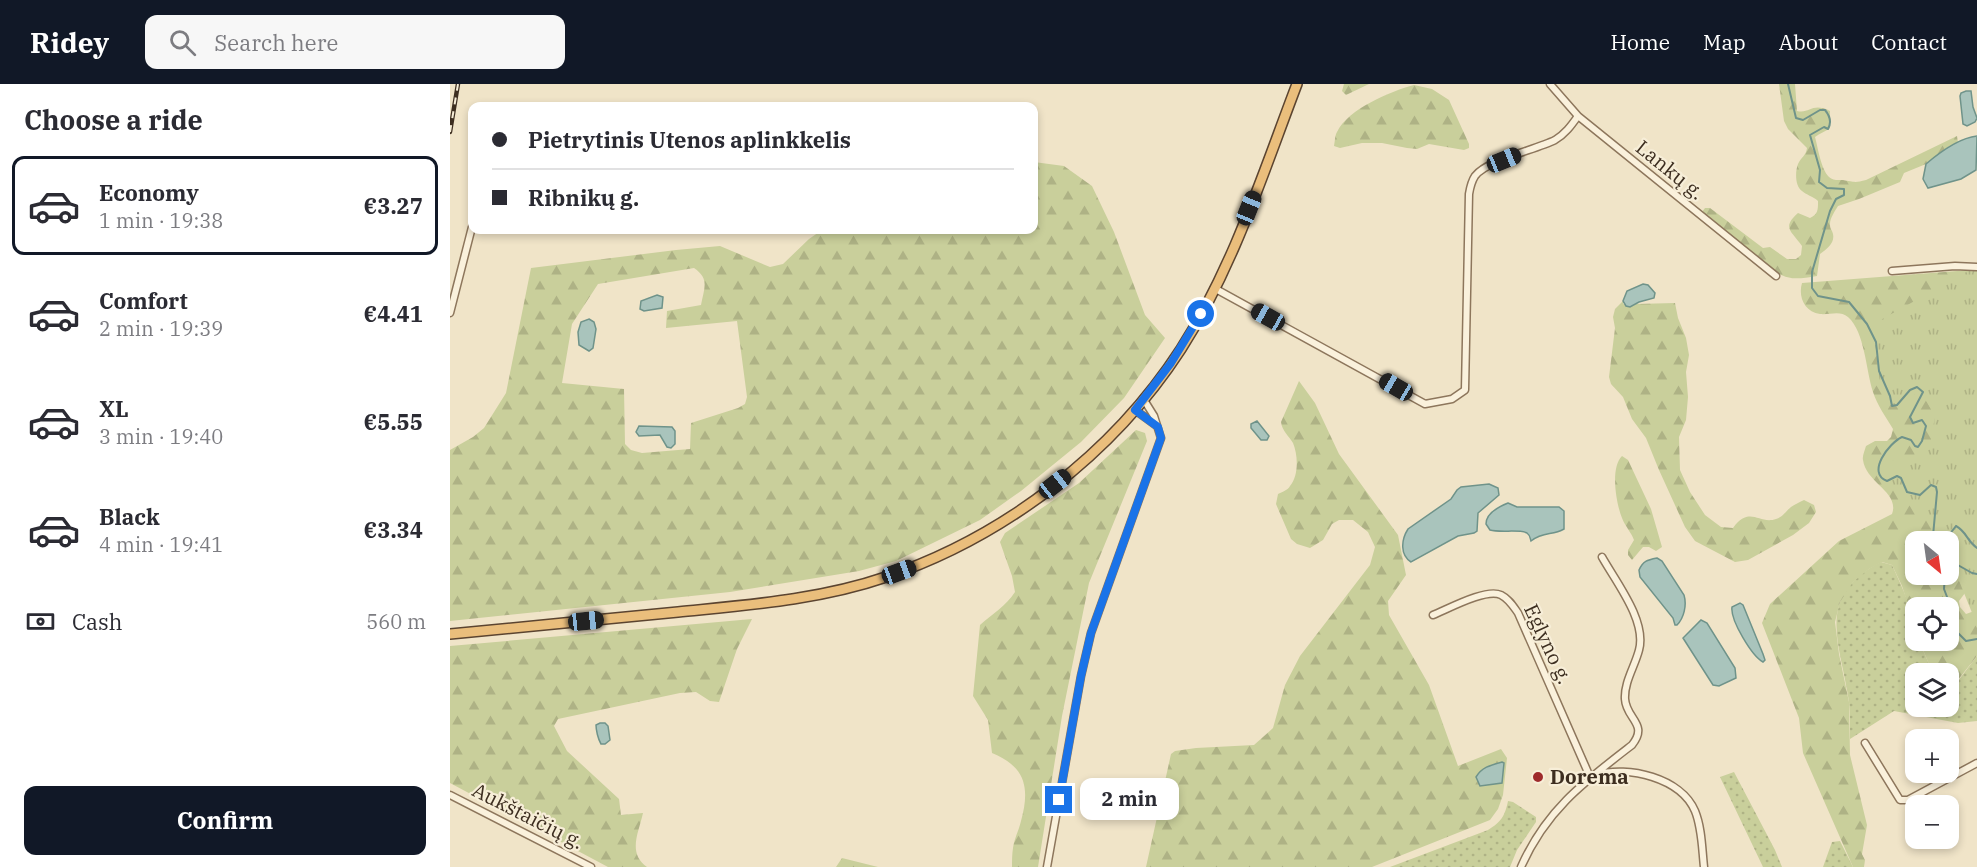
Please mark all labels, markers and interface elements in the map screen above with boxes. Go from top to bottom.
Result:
search box [145,15,565,69]
text: Ridey [30,24,109,61]
icon: search [166,26,199,59]
text: Search here [214,28,338,57]
text: Home [1610,28,1670,56]
text: Map [1703,28,1746,56]
text: About [1779,28,1838,56]
text: Contact [1871,28,1947,56]
text: Choose a ride [24,102,203,137]
text: Pietrytinis Utenos aplinkkelis [528,125,851,154]
street label: Lankų g. [1631,134,1710,205]
car [1484,145,1524,175]
text: Economy [99,178,199,207]
icon: car [27,179,81,233]
text: Ribnikų g. [528,183,639,212]
car [1234,188,1264,228]
text: €3.27 [364,191,423,220]
text: 1 min · 19:38 [99,207,223,234]
text: Comfort [99,286,188,315]
icon: car [27,287,81,341]
text: €4.41 [364,299,423,328]
route start [1187,300,1214,327]
car [1248,300,1288,334]
text: 2 min · 19:39 [99,315,223,342]
car [1376,370,1416,404]
text: XL [99,394,129,423]
icon: car [27,395,81,449]
text: €5.55 [364,407,423,436]
text: 3 min · 19:40 [99,423,223,450]
car [1035,466,1075,502]
text: Black [99,502,160,531]
icon: car [27,503,81,557]
text: €3.34 [364,515,423,544]
text: 4 min · 19:41 [99,531,223,558]
north arrow [1905,531,1959,585]
map controls [1905,531,1959,849]
car [879,557,919,587]
button: locate [1905,597,1959,651]
street label: Eglyno g. [1518,599,1579,688]
icon: cash [24,605,57,638]
text: Cash [72,607,123,636]
text: 560 m [366,608,426,635]
car [567,610,605,632]
button: layers [1905,663,1959,717]
button: + [1905,729,1959,783]
place label: Dorema [1550,763,1629,790]
marker: Dorema [1531,770,1545,784]
street label: Aukštaičių g. [468,776,588,855]
callout: 2 min [1080,779,1179,821]
text: 2 min [1102,785,1158,812]
button: Confirm [24,786,426,855]
route end [1045,786,1072,813]
button: − [1905,795,1959,849]

